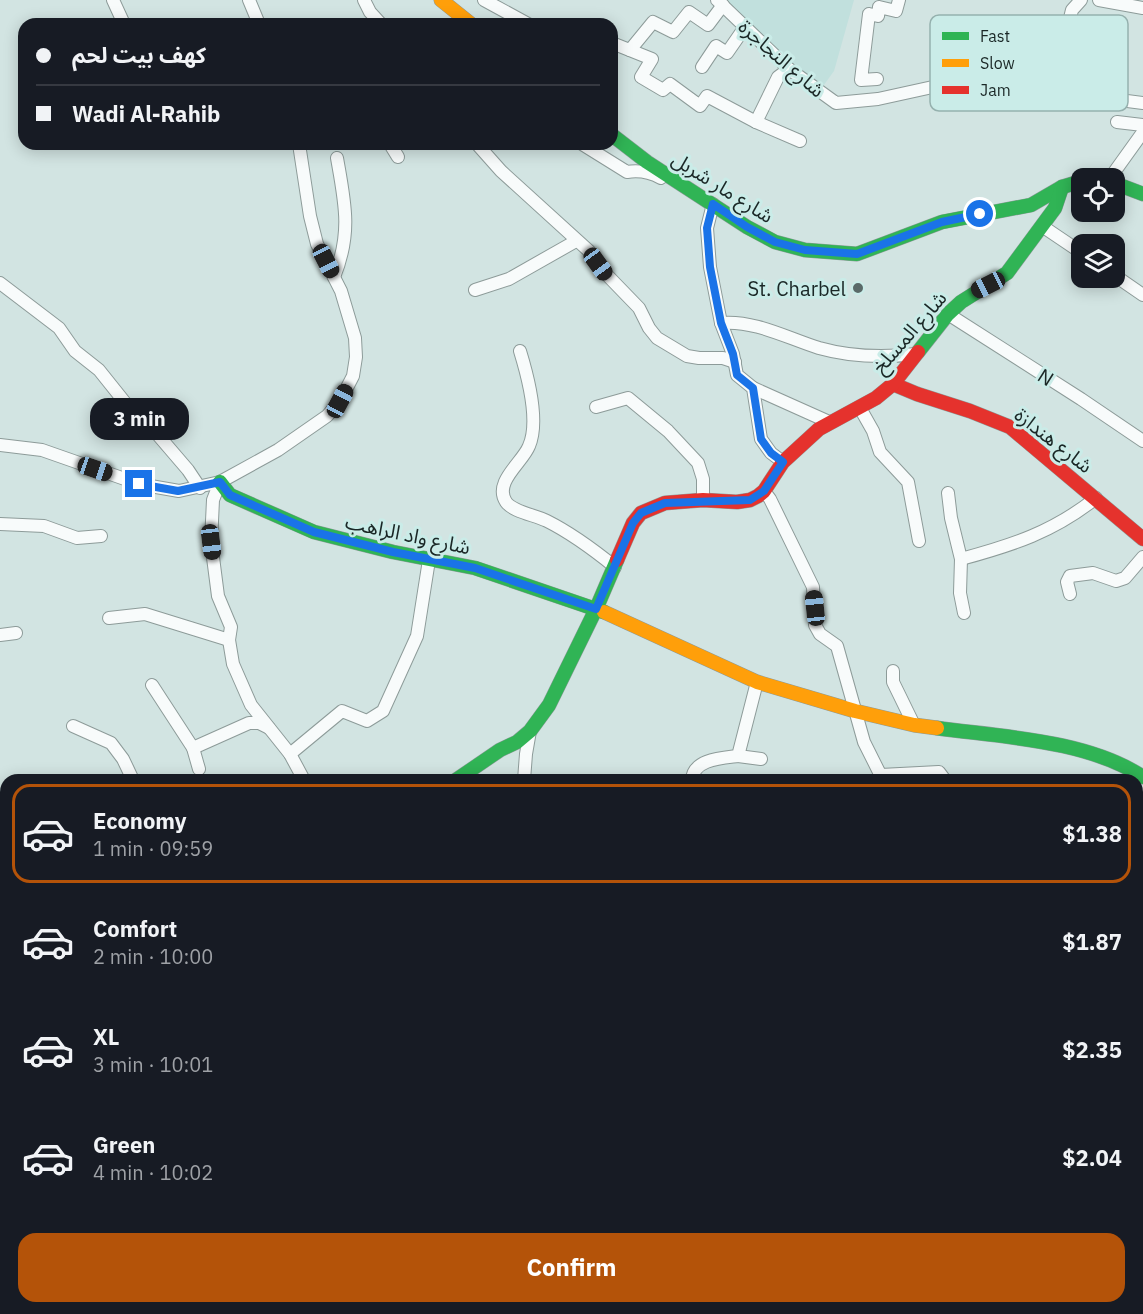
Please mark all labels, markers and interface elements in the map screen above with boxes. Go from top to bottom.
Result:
street label: شارع النجاجرة [732,13,831,104]
legend [930,15,1128,111]
text: Fast [980,26,1010,46]
text: كهف بيت لحم [72,40,206,69]
text: Slow [980,53,1015,73]
text: Jam [980,80,1011,100]
text: Wadi Al-Rahib [72,99,220,128]
street label: شارع مار شربل [666,145,779,231]
map controls [1071,168,1125,288]
button: locate [1071,168,1125,222]
route start [966,200,993,227]
button: layers [1071,234,1125,288]
car [310,241,342,281]
car [580,244,616,284]
car [968,269,1008,301]
place label: St. Charbel [747,275,846,302]
marker: St. Charbel [851,281,865,295]
street label: شارع المسلخ [866,285,954,380]
street label: N [1033,362,1059,392]
car [324,381,356,421]
callout: 3 min [90,397,188,439]
street label: شارع هندازة [1008,401,1099,481]
text: 3 min [113,405,166,432]
car [75,455,115,483]
route end [125,470,152,497]
street label: شارع واد الراهب [343,508,473,562]
car [200,523,222,561]
car [804,589,826,627]
text: Economy [93,806,187,835]
icon: car [21,807,75,861]
text: $1.38 [1062,819,1122,848]
text: 1 min · 09:59 [93,835,213,862]
text: Comfort [93,914,177,943]
icon: car [21,915,75,969]
text: $1.87 [1062,927,1122,956]
text: 2 min · 10:00 [93,943,213,970]
text: XL [93,1022,119,1051]
icon: car [21,1023,75,1077]
text: $2.35 [1062,1035,1122,1064]
text: 3 min · 10:01 [93,1051,213,1078]
text: Green [93,1130,155,1159]
icon: car [21,1131,75,1185]
text: $2.04 [1062,1143,1122,1172]
text: 4 min · 10:02 [93,1159,213,1186]
button: Confirm [18,1233,1125,1302]

